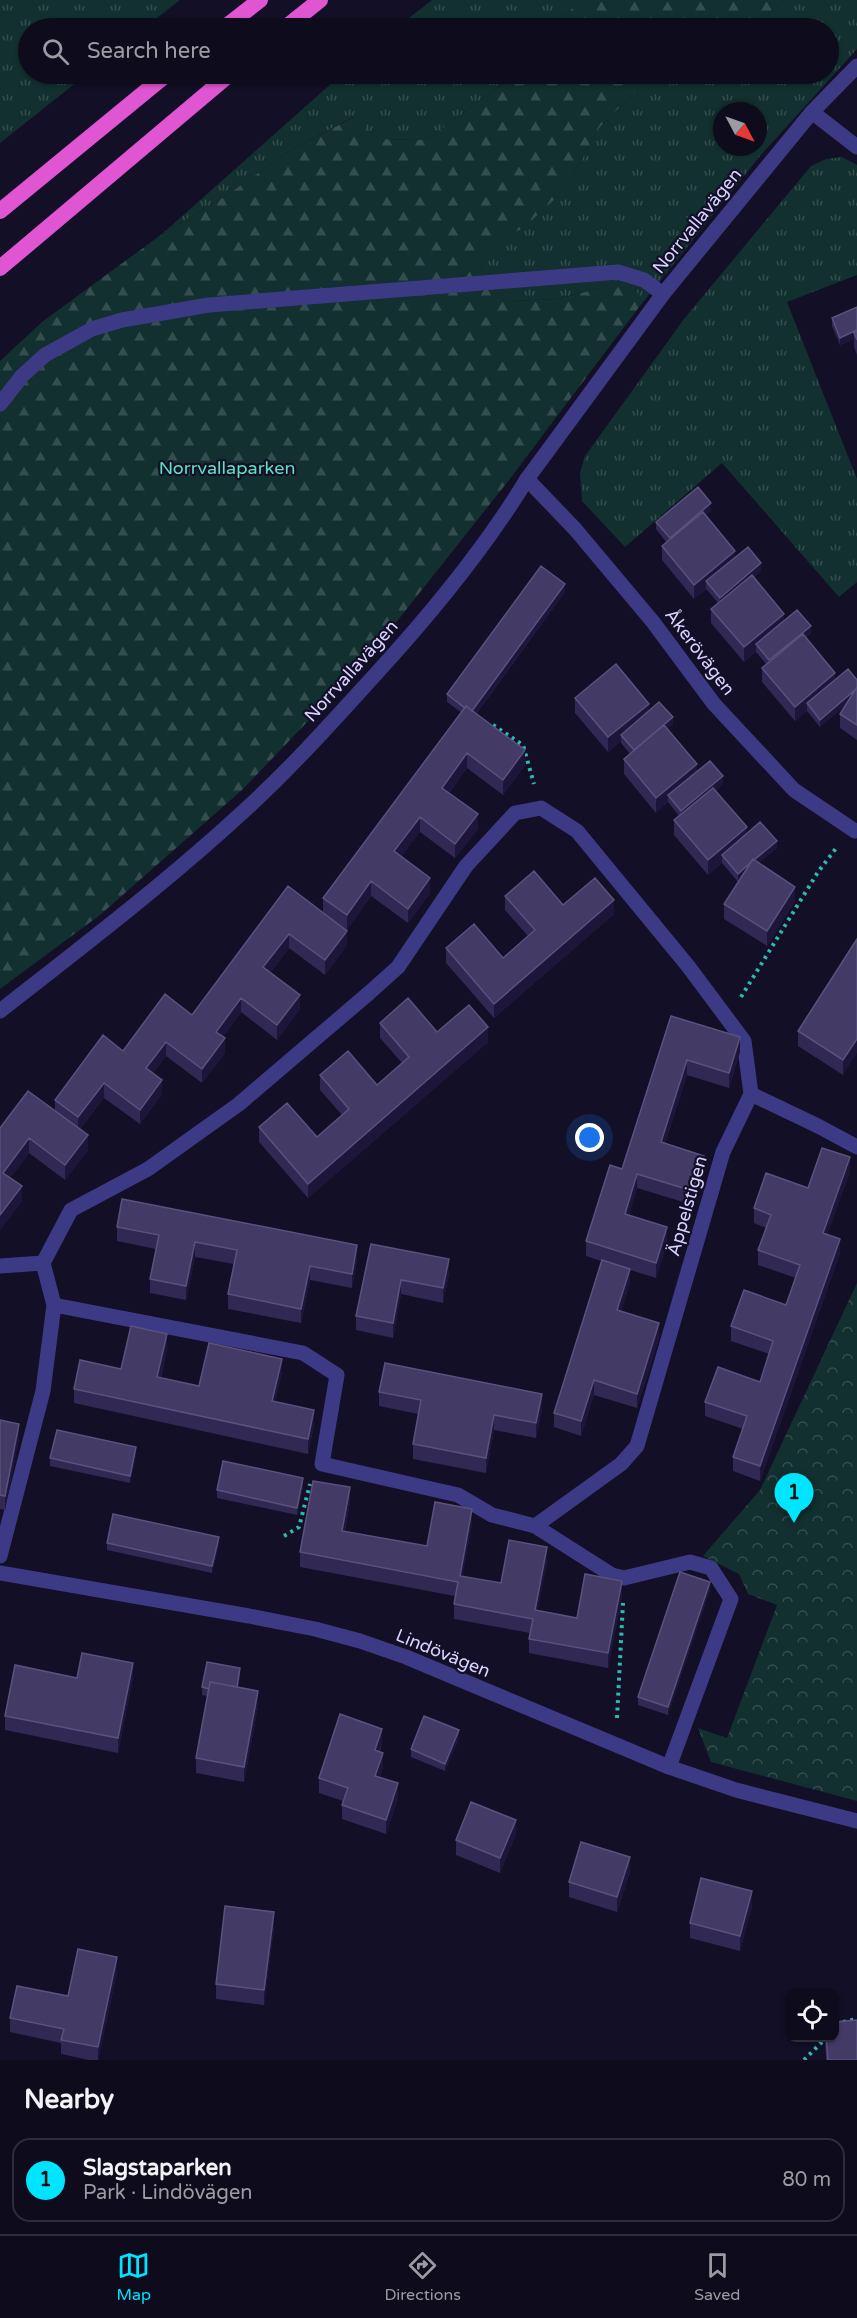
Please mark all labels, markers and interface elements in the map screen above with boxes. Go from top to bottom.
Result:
search box [18,18,839,84]
icon: search [39,35,72,68]
text: Search here [87,38,211,64]
north arrow [713,102,767,156]
street label: Norrvallavägen [648,164,746,278]
park label: Norrvallaparken [159,457,295,479]
street label: Åkerövägen [660,604,740,700]
street label: Norrvallavägen [300,616,402,726]
your location [575,1123,604,1152]
street label: Äppelstigen [662,1153,712,1259]
pin: 1 [774,1474,814,1523]
street label: Lindövägen [392,1624,494,1682]
map controls [785,1988,839,2042]
button: locate [785,1988,839,2042]
text: Nearby [24,2084,114,2115]
text: Slagstaparken [83,2155,232,2181]
text: 1 [39,2168,52,2192]
text: 80 m [782,2168,831,2192]
text: Park · Lindövägen [83,2181,252,2205]
tab: Map [117,2249,151,2305]
tab: Directions [384,2249,461,2305]
tab: Saved [694,2249,740,2305]

